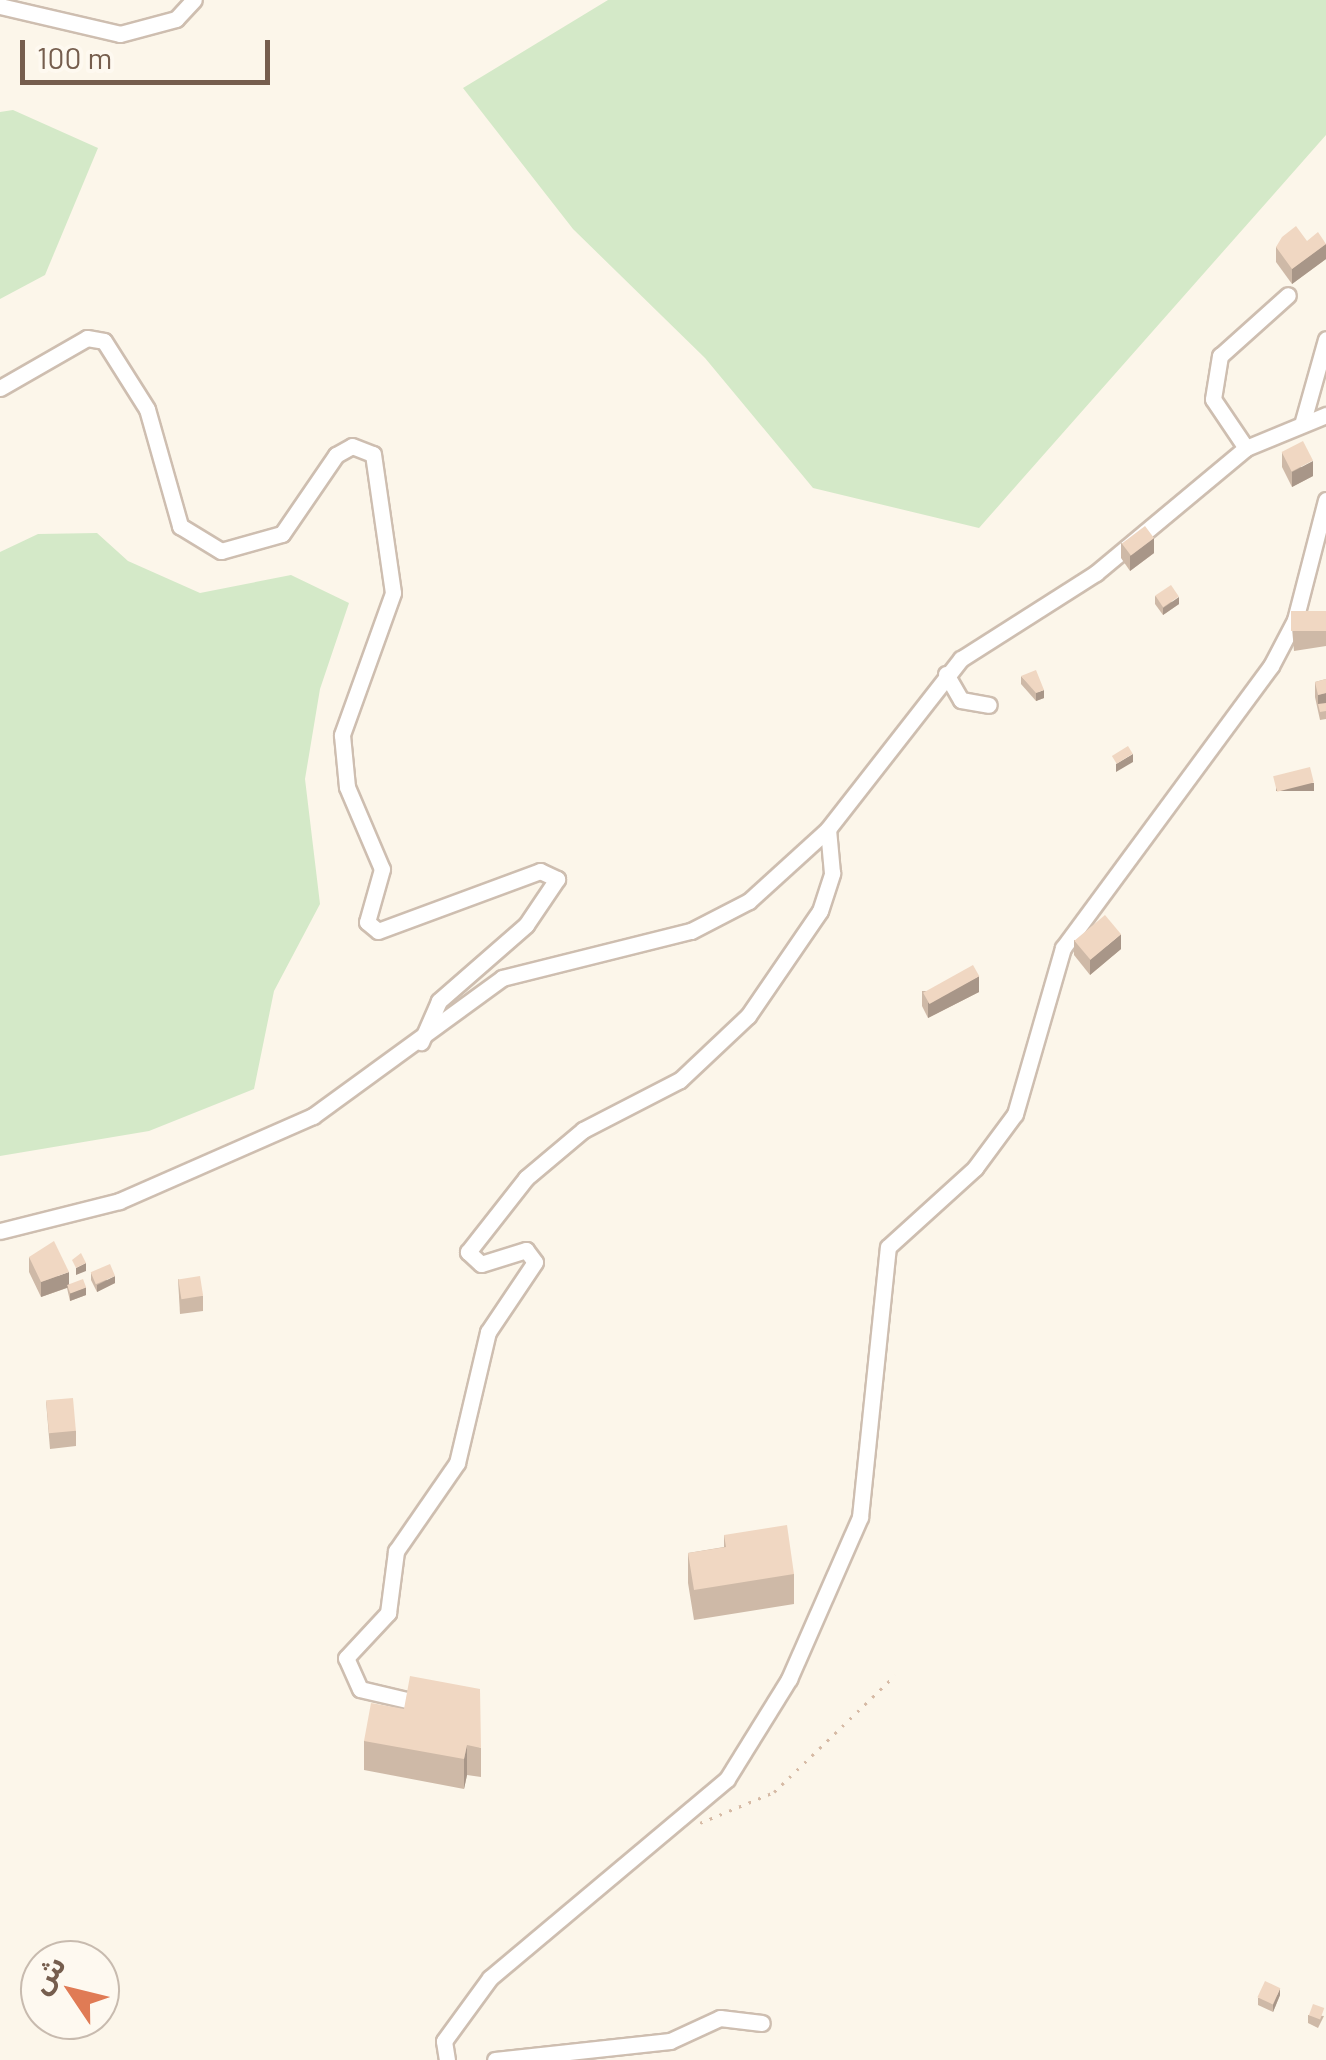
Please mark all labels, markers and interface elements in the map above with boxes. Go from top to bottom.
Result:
scale bar [25,20,275,82]
text: 100 m [37,39,112,75]
north arrow [20,1940,120,2040]
text: ش [22,1948,72,1999]

